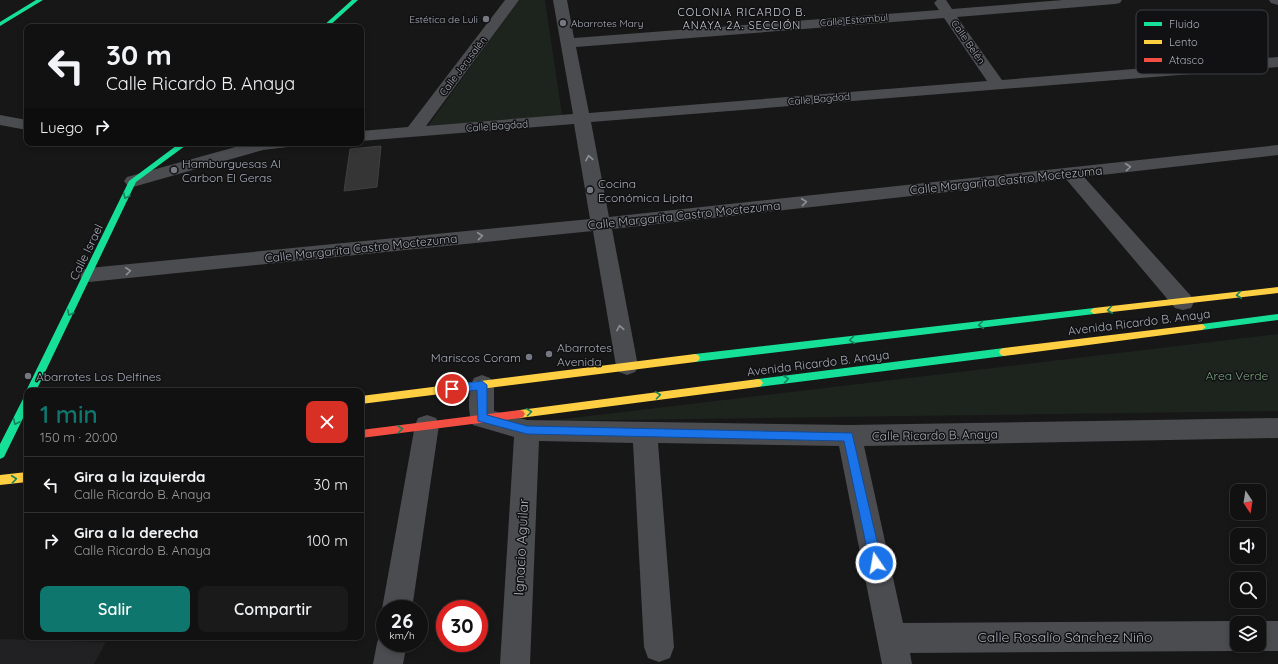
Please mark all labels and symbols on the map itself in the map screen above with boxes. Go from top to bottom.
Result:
district label: COLONIA RICARDO B. ANAYA 2A. SECCIÓN [678,5,806,32]
legend [1136,10,1268,74]
street label: Calle Estambul [819,11,889,29]
place label: Estética de Luli [409,13,478,26]
marker: Estética de Luli [481,14,491,24]
place label: Abarrotes Mary [571,17,643,30]
street label: Calle Belén [948,17,988,67]
text: Fluido [1169,17,1200,31]
marker: Abarrotes Mary [558,18,568,28]
street label: Calle Jerusalén [436,34,490,98]
text: Lento [1169,35,1198,49]
text: Atasco [1169,53,1204,67]
street label: Calle Bagdad [787,90,851,108]
street label: Calle Bagdad [465,117,529,135]
one-way arrow [585,155,594,161]
place label: Hamburguesas Al Carbon El Geras [182,156,281,185]
street label: Calle Margarita Castro Moctezuma [909,162,1103,198]
one-way arrow [1125,163,1131,172]
marker: Hamburguesas Al Carbon El Geras [169,165,179,175]
place label: Cocina Económica Lipita [598,176,693,205]
marker: Cocina Económica Lipita [585,185,595,195]
one-way arrow [123,192,131,199]
street label: Calle Margarita Castro Moctezuma [587,197,781,233]
one-way arrow [801,198,807,207]
street label: Calle Israel [66,222,106,282]
street label: Calle Margarita Castro Moctezuma [264,230,458,266]
one-way arrow [477,232,483,241]
one-way arrow [125,266,131,275]
one-way arrow [1236,290,1242,299]
one-way arrow [1107,305,1113,314]
street label: Avenida Ricardo B. Anaya [1067,306,1211,338]
one-way arrow [67,309,75,317]
one-way arrow [978,320,984,329]
one-way arrow [616,325,625,331]
one-way arrow [849,335,855,344]
place label: Abarrotes Avenida [557,340,612,369]
street label: Avenida Ricardo B. Anaya [746,347,890,379]
marker: Abarrotes Avenida [544,349,554,359]
place label: Mariscos Coram [431,350,521,365]
marker: Mariscos Coram [524,352,534,362]
park label: Area Verde [1206,368,1268,383]
place label: Abarrotes Los Delfines [36,369,162,384]
marker: Abarrotes Los Delfines [23,371,33,381]
pin [435,372,469,406]
one-way arrow [783,375,790,384]
one-way arrow [654,391,661,400]
one-way arrow [526,408,532,417]
one-way arrow [13,418,21,425]
one-way arrow [397,425,403,434]
street label: Calle Ricardo B. Anaya [872,426,998,444]
one-way arrow [10,474,17,483]
north arrow [1230,484,1266,520]
street label: Ignacio Aguilar [509,497,533,596]
position arrow [855,542,897,584]
speed limit sign: 30 [436,600,488,652]
street label: Calle Rosalío Sánchez Niño [978,628,1152,646]

